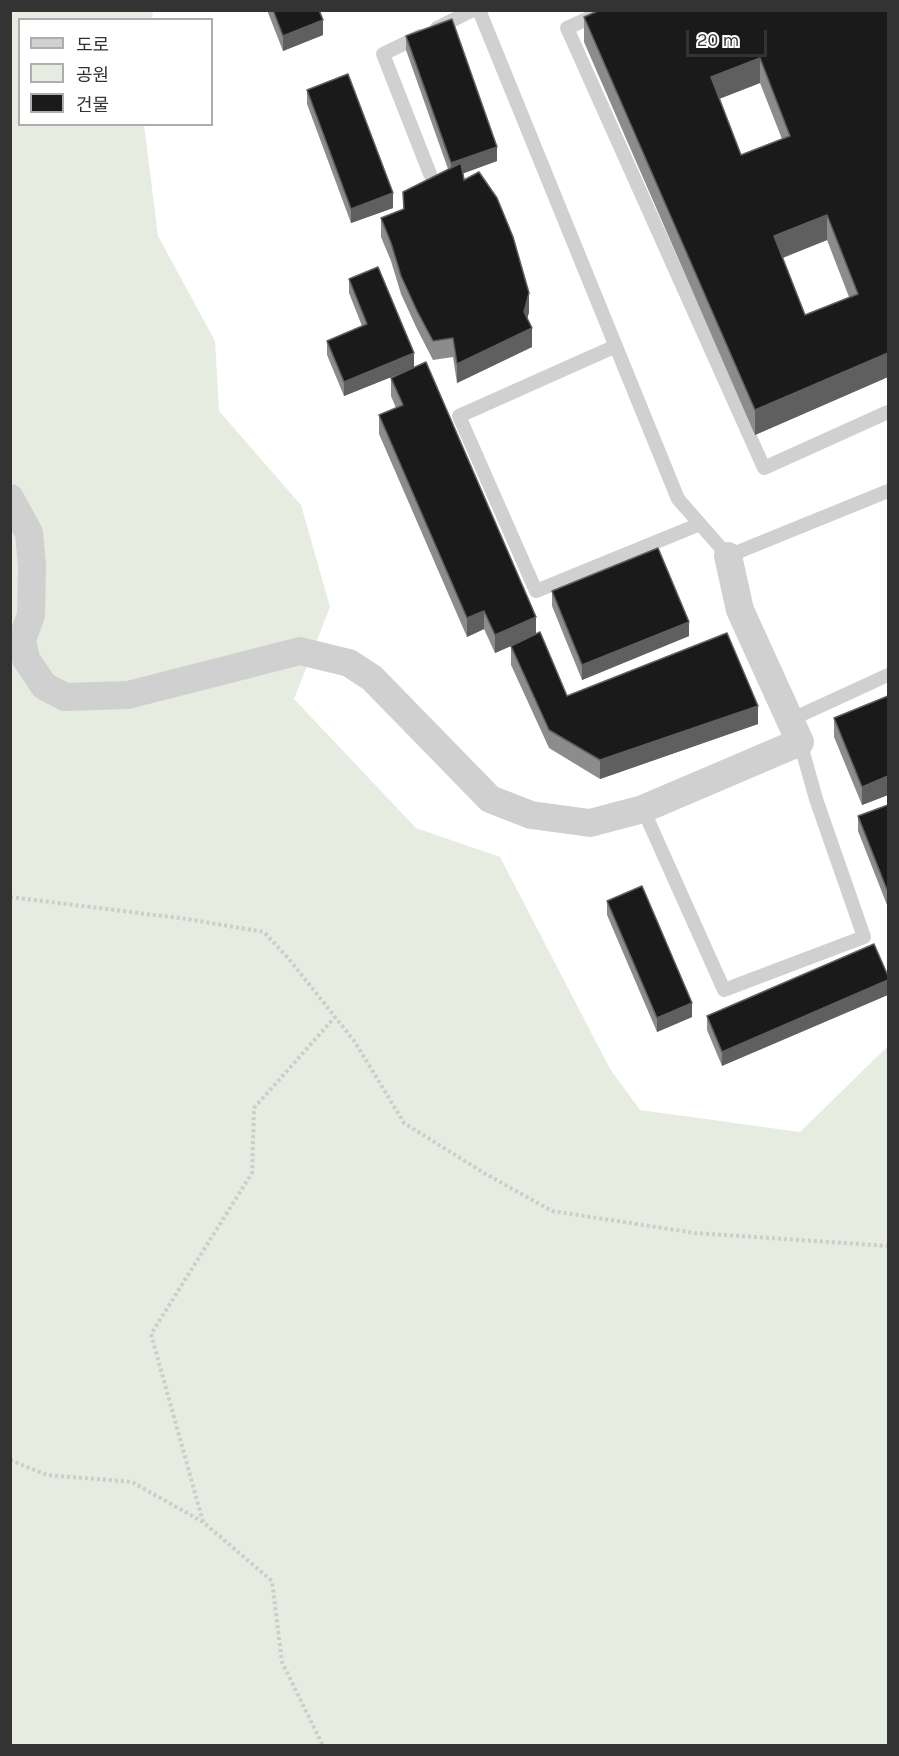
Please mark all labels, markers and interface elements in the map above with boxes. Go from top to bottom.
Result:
legend [18,18,213,126]
scale bar [689,18,770,56]
text: 20 m [697,29,739,51]
text: 도로 [76,34,109,56]
text: 공원 [76,64,109,86]
text: 건물 [76,94,109,116]

